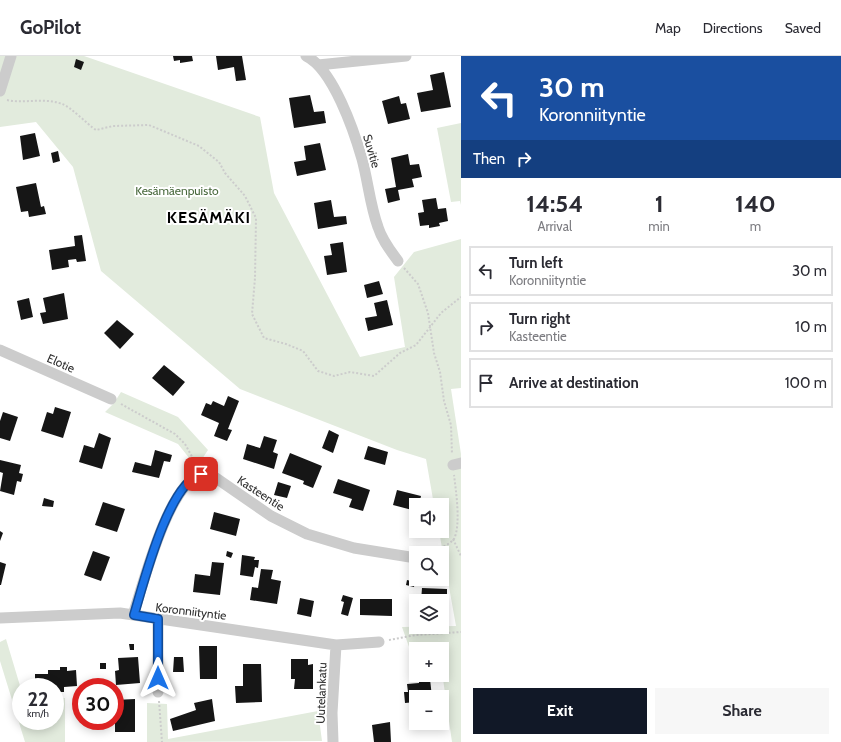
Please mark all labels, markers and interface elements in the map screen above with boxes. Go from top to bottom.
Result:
text: GoPilot [20,16,81,39]
text: Map [655,19,681,37]
text: Directions [703,19,763,37]
text: Saved [785,19,821,37]
text: 30 m [539,70,605,104]
icon: left [473,72,525,124]
text: Koronniityntie [539,104,646,126]
street label: Suvitie [360,132,384,170]
icon: right [513,148,535,170]
text: Then [473,150,505,168]
park label: Kesämäenpuisto [135,183,219,198]
text: 14:54 [526,189,583,218]
text: 1 [655,189,664,218]
text: 140 [735,189,776,218]
district label: KESÄMÄKI [167,208,251,227]
text: Arrival [537,218,572,234]
text: min [648,218,670,234]
text: m [750,218,761,234]
text: Turn left [509,254,563,272]
icon: left [475,260,497,282]
text: 30 m [792,262,827,280]
text: Koronniityntie [509,272,586,288]
text: Turn right [509,310,570,328]
icon: right [475,316,497,338]
text: 10 m [795,318,827,336]
text: Kasteentie [509,328,567,344]
street label: Elotie [45,350,77,376]
icon: arrive [475,372,497,394]
text: Arrive at destination [509,374,639,392]
text: 100 m [785,374,827,392]
pin [184,457,218,491]
icon: arrive [190,463,212,485]
street label: Kasteentie [235,472,287,514]
map controls [409,498,449,730]
button: sound [409,498,449,538]
button: search [409,546,449,586]
button: layers [409,594,449,634]
street label: Koronniityntie [155,599,227,623]
button: + [409,642,449,682]
position arrow [137,657,179,699]
street label: Uutelankatu [312,662,330,724]
speed limit sign: 30 [72,678,124,730]
text: 22 [27,687,49,711]
button: Exit [473,688,647,734]
button: Share [655,688,829,734]
button: − [409,690,449,730]
text: km/h [27,707,49,720]

